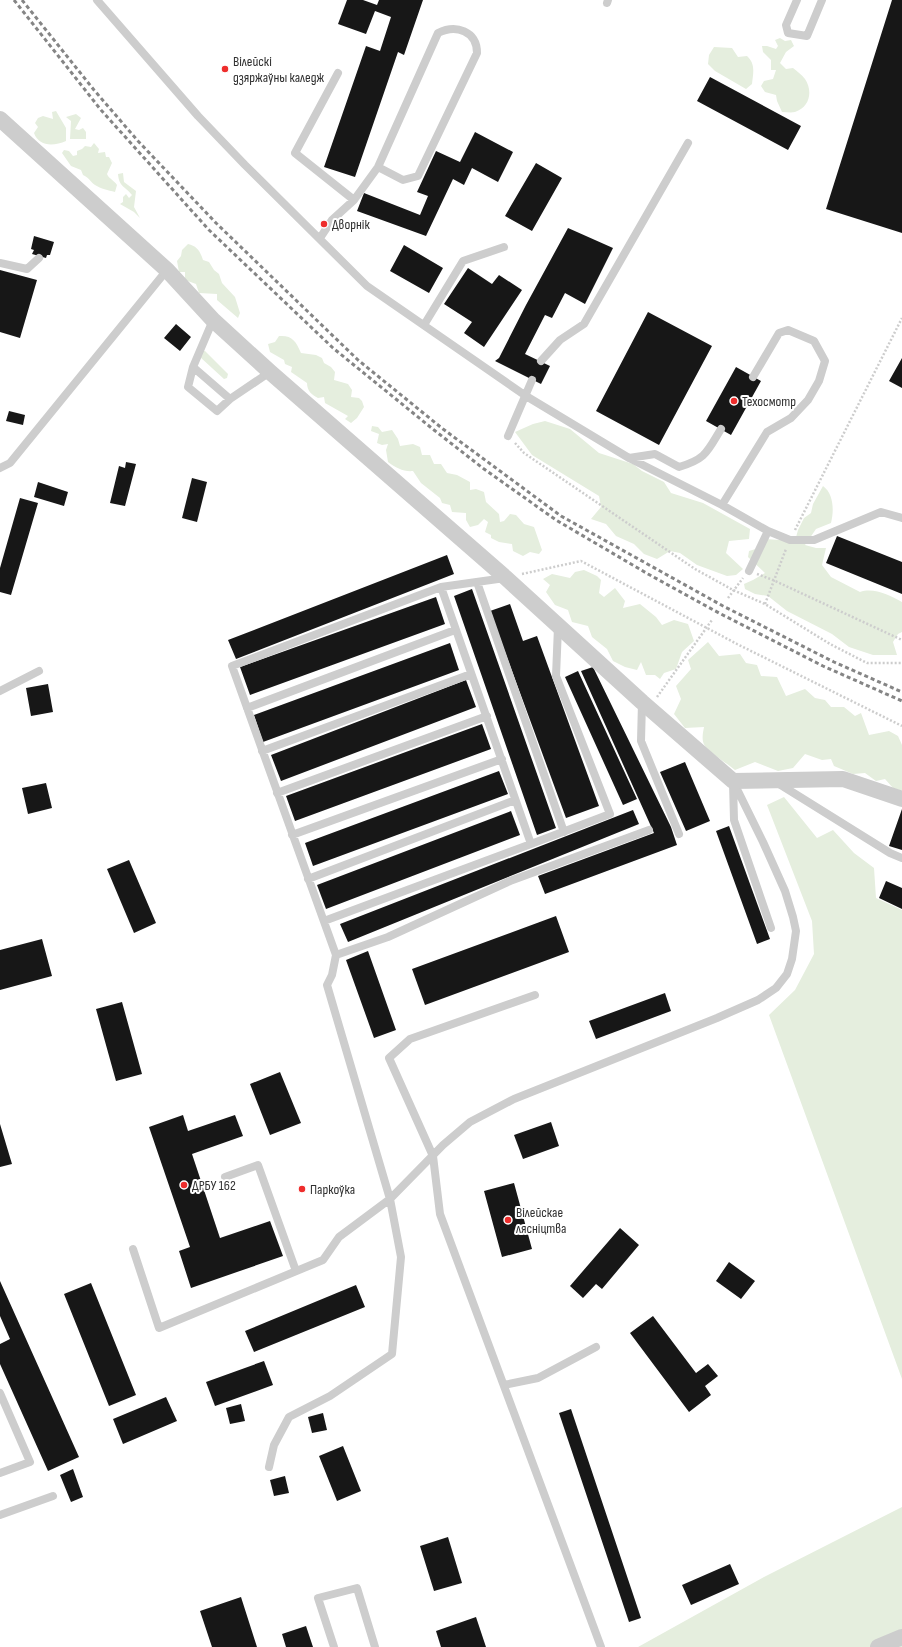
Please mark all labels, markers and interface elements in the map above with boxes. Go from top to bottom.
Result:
place label: Вілейскі дзяржаўны каледж [233,53,324,86]
marker: Вілейскі дзяржаўны каледж [220,64,230,74]
place label: Дворнік [332,216,370,233]
marker: Дворнік [319,219,329,229]
place label: Техосмотр [742,393,796,410]
marker: Техосмотр [729,396,739,406]
place label: ДРБУ 162 [192,1177,236,1194]
marker: ДРБУ 162 [179,1180,189,1190]
place label: Паркоўка [310,1181,355,1198]
marker: Паркоўка [297,1184,307,1194]
place label: Вілейскае лясніцтва [516,1204,567,1237]
marker: Вілейскае лясніцтва [503,1215,513,1225]

